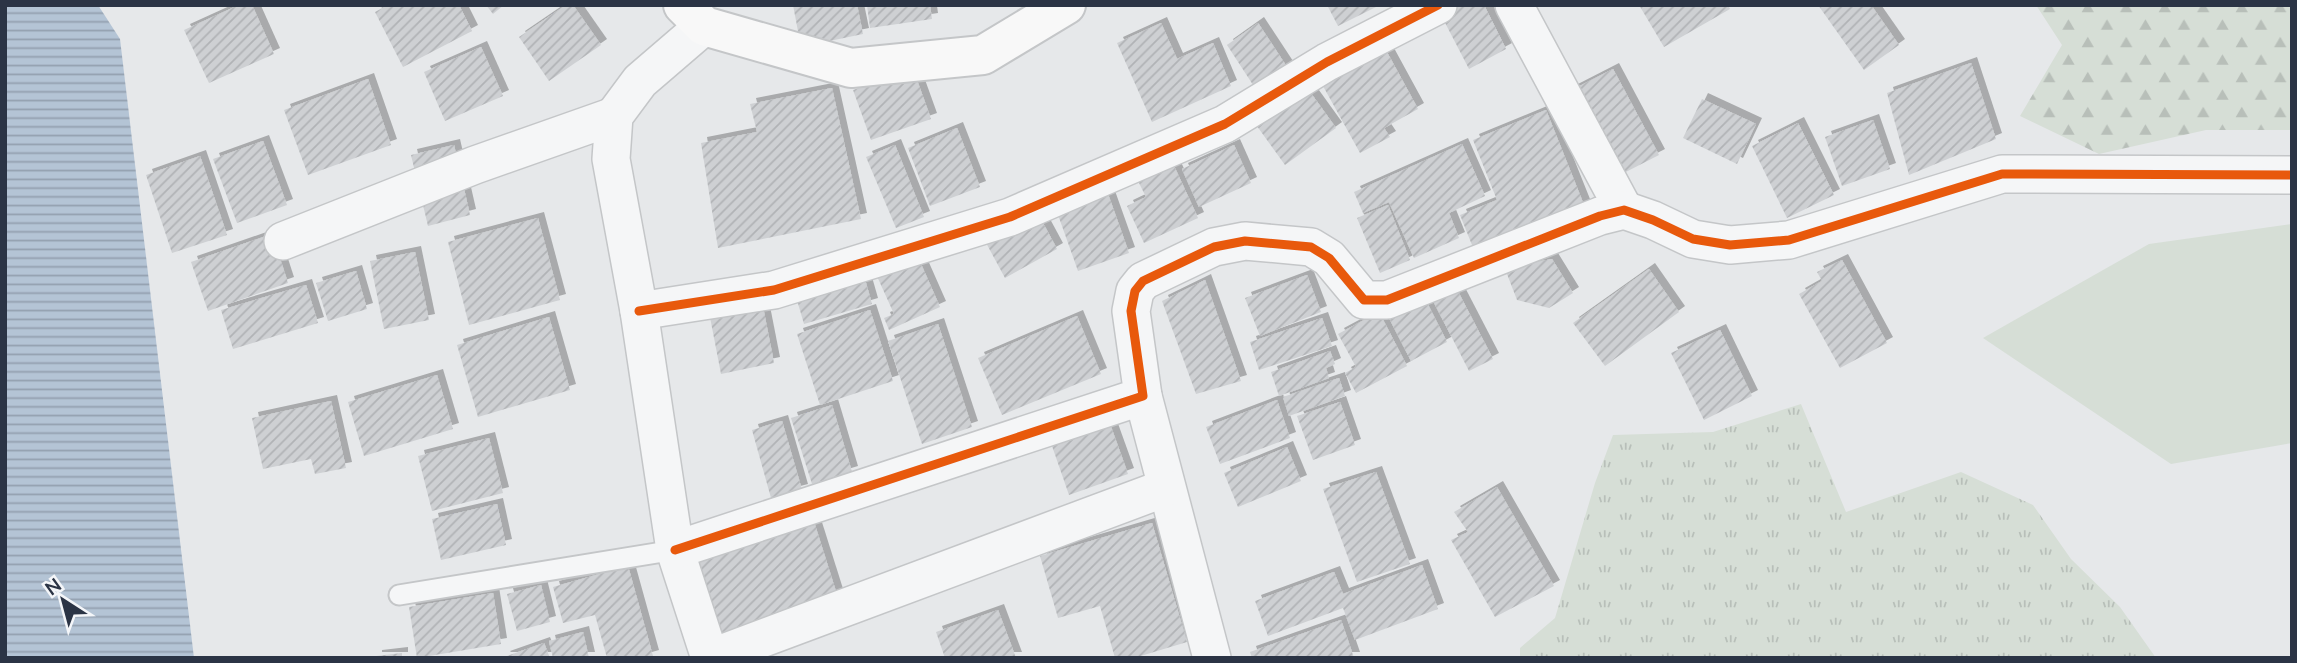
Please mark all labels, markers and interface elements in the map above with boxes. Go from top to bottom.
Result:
north arrow [28,565,98,635]
text: N [40,572,66,600]

